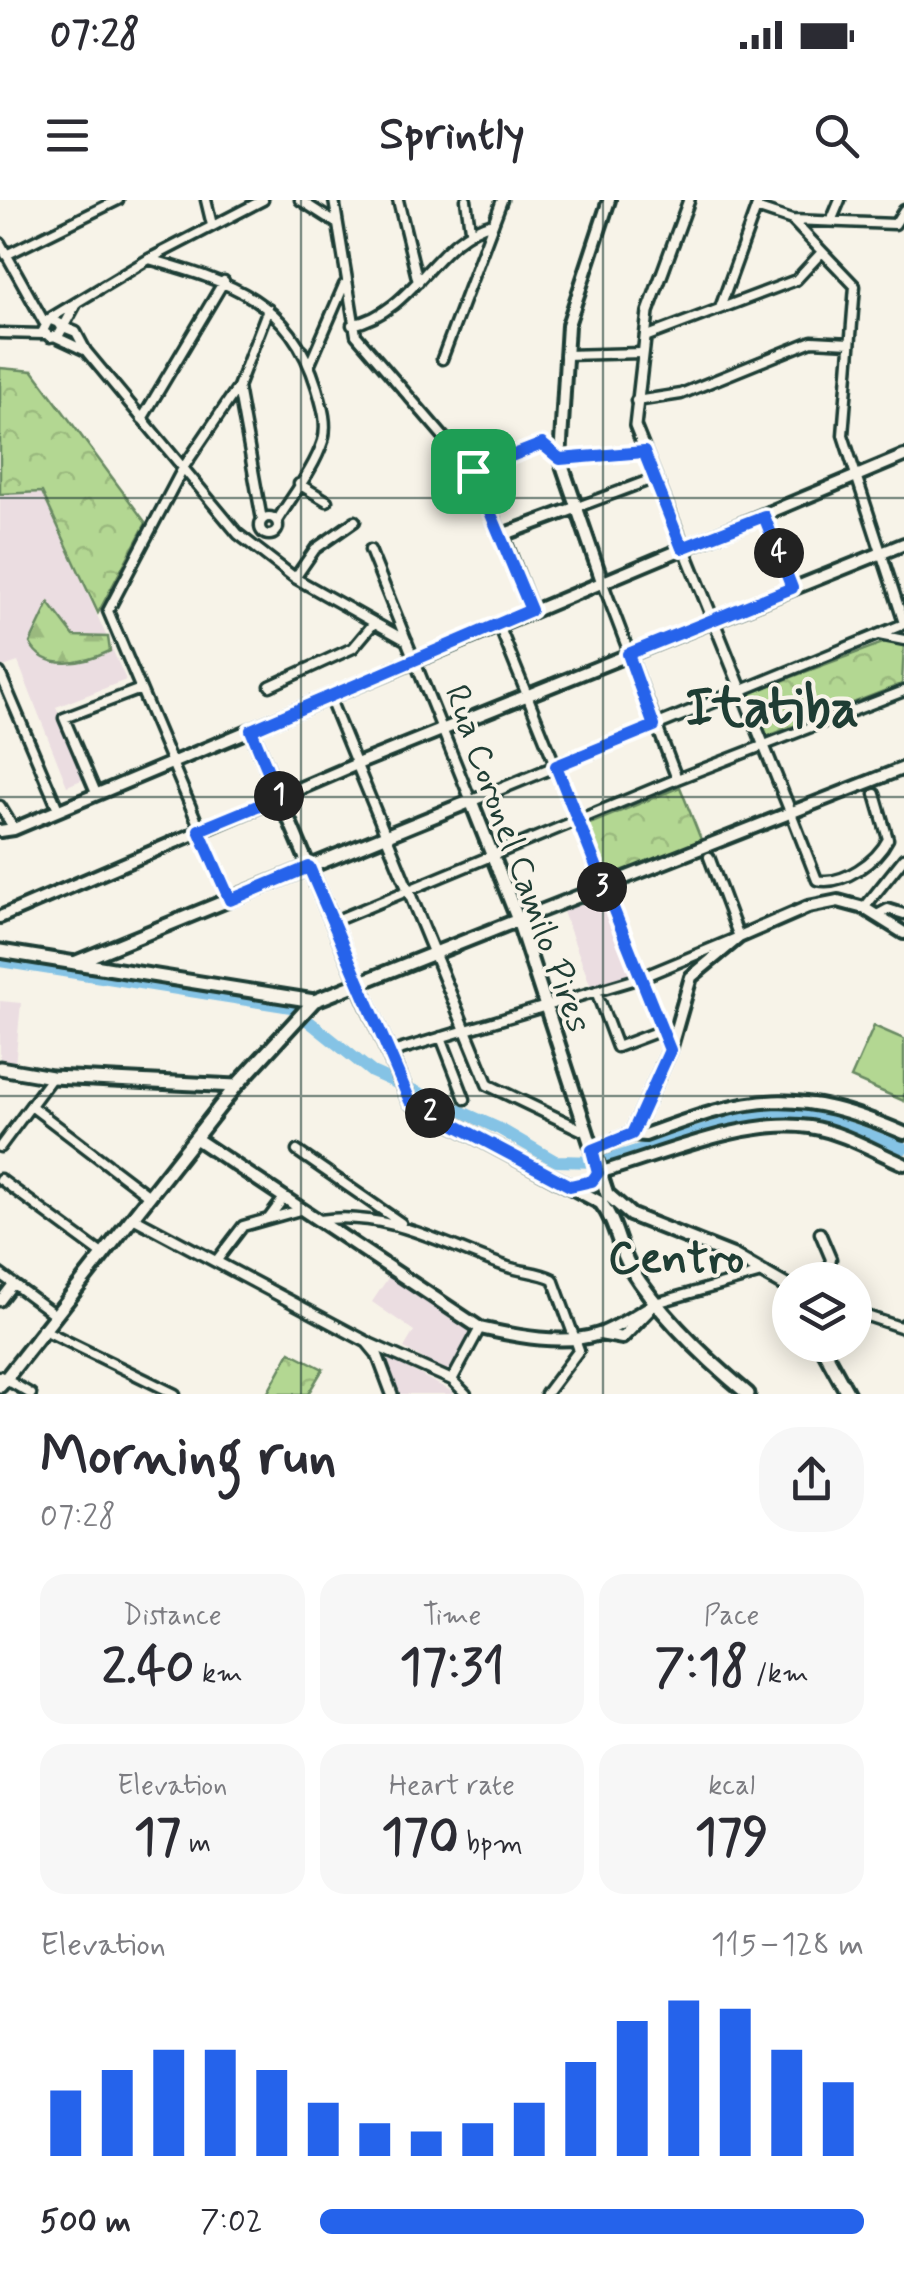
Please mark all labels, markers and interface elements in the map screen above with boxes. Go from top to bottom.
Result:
text: 07:28 [50,11,140,60]
text: Sprintly [379,106,525,165]
icon: menu [40,108,95,163]
icon: search [809,108,864,163]
pin [431,429,516,514]
icon: arrive [446,444,501,499]
pin: 4 [754,528,804,578]
text: 4 [771,534,787,571]
district label: Itatiba [685,674,859,746]
street label: Rua Coronel Camilo Pires [433,679,601,1039]
pin: 1 [254,771,304,821]
text: 1 [273,777,285,814]
pin: 3 [577,862,627,912]
text: 3 [596,868,608,905]
pin: 2 [405,1088,455,1138]
text: 2 [423,1094,437,1131]
district label: Centro [608,1230,744,1289]
map controls [772,1262,872,1362]
button: layers [772,1262,872,1362]
text: Morning run [40,1422,337,1494]
button: share [759,1427,864,1532]
text: 07:28 [40,1496,116,1538]
text: Distance [123,1598,222,1635]
text: Time [423,1598,481,1635]
text: Pace [704,1598,760,1635]
text: 2.40 [102,1635,194,1701]
text: 17:31 [400,1635,504,1701]
text: 7:18 [655,1635,748,1701]
text: km [194,1656,243,1693]
text: /km [748,1656,809,1693]
text: Elevation [117,1768,227,1805]
text: Heart rate [389,1768,515,1805]
text: kcal [708,1768,755,1805]
text: 17 [134,1805,181,1871]
text: 170 [381,1805,459,1871]
text: 179 [695,1805,769,1871]
text: m [181,1826,211,1863]
text: bpm [459,1826,523,1863]
text: Elevation [40,1924,166,1966]
text: 115–128 m [711,1924,864,1966]
text: 500 m [40,2201,131,2243]
text: 7:02 [200,2201,263,2243]

